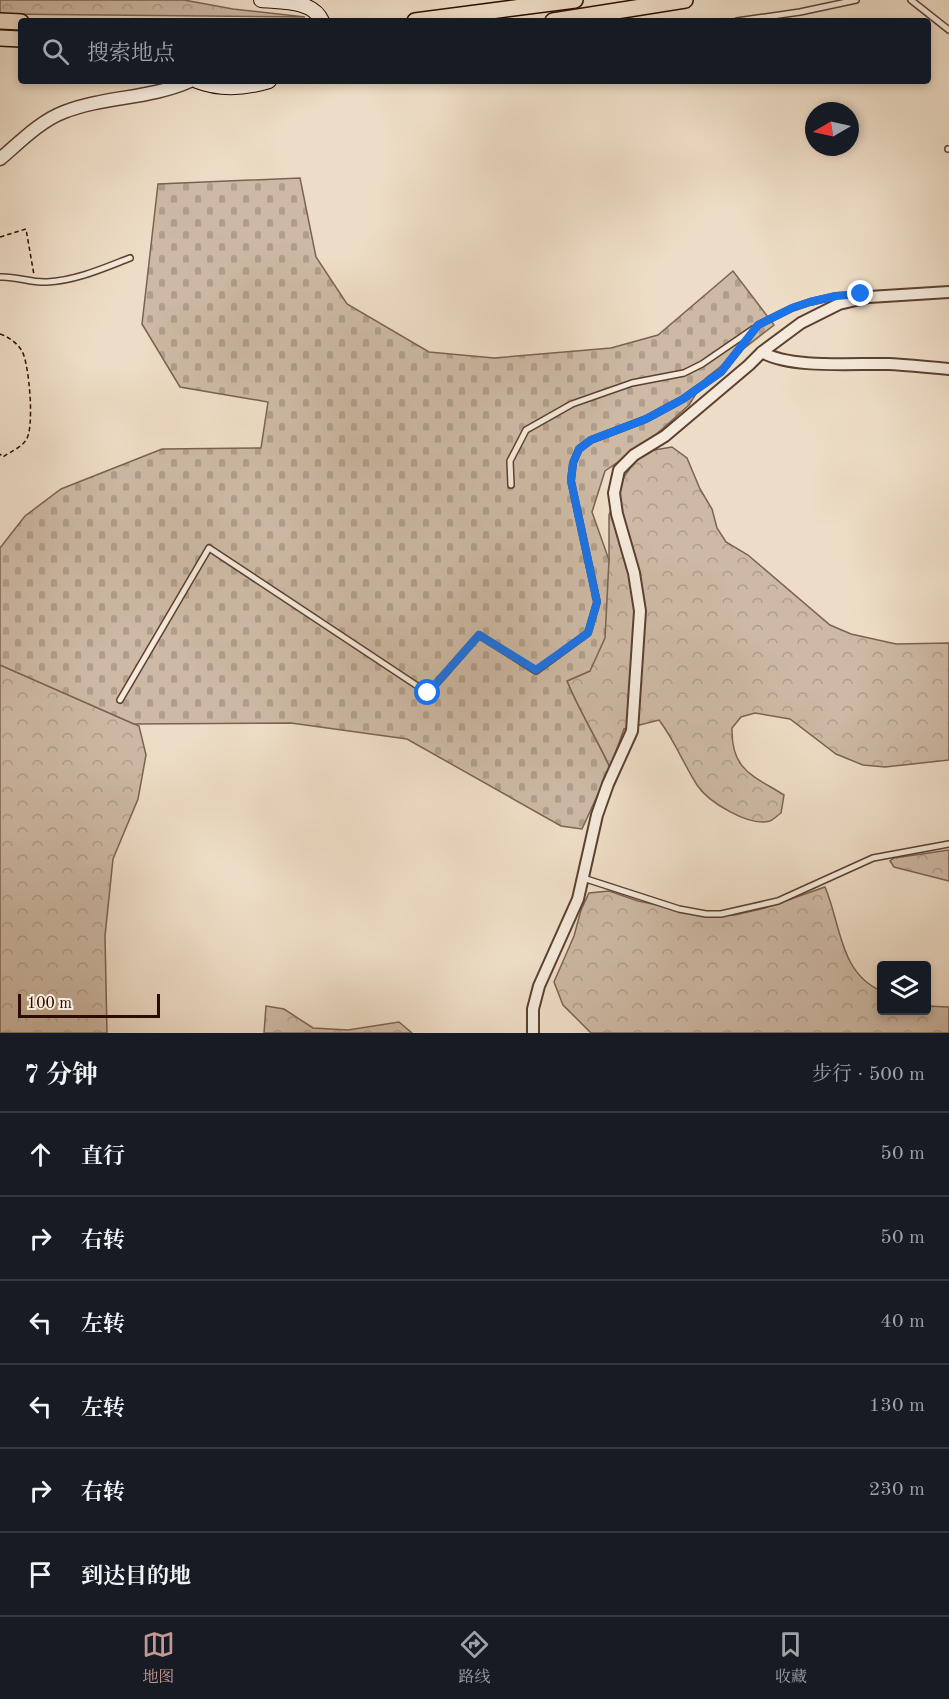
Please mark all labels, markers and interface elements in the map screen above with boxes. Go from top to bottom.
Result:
search box [18,18,931,84]
icon: search [39,35,72,68]
text: 搜索地点 [87,43,175,65]
north arrow [805,102,859,156]
route end [847,280,873,306]
route start [414,679,440,705]
map controls [877,961,931,1015]
button: layers [877,961,931,1015]
scale bar [18,991,160,1019]
text: 100 m [27,996,72,1012]
text: 7 分钟 [24,1063,98,1089]
text: 步行 · 500 m [812,1065,925,1085]
icon: ahead [24,1138,57,1171]
text: 50 m [880,1144,925,1164]
text: 直行 [81,1146,125,1168]
icon: right [24,1222,57,1255]
text: 50 m [880,1228,925,1248]
text: 右转 [81,1230,125,1252]
icon: left [24,1306,57,1339]
text: 40 m [880,1312,925,1332]
text: 左转 [81,1314,125,1336]
icon: left [24,1390,57,1423]
text: 130 m [869,1396,925,1416]
text: 左转 [81,1398,125,1420]
icon: right [24,1474,57,1507]
text: 230 m [869,1480,925,1500]
text: 右转 [81,1482,125,1504]
icon: arrive [24,1558,57,1591]
text: 到达目的地 [81,1566,191,1588]
tab: 地图 [142,1628,175,1688]
tab: 路线 [458,1628,491,1688]
tab: 收藏 [774,1628,807,1688]

